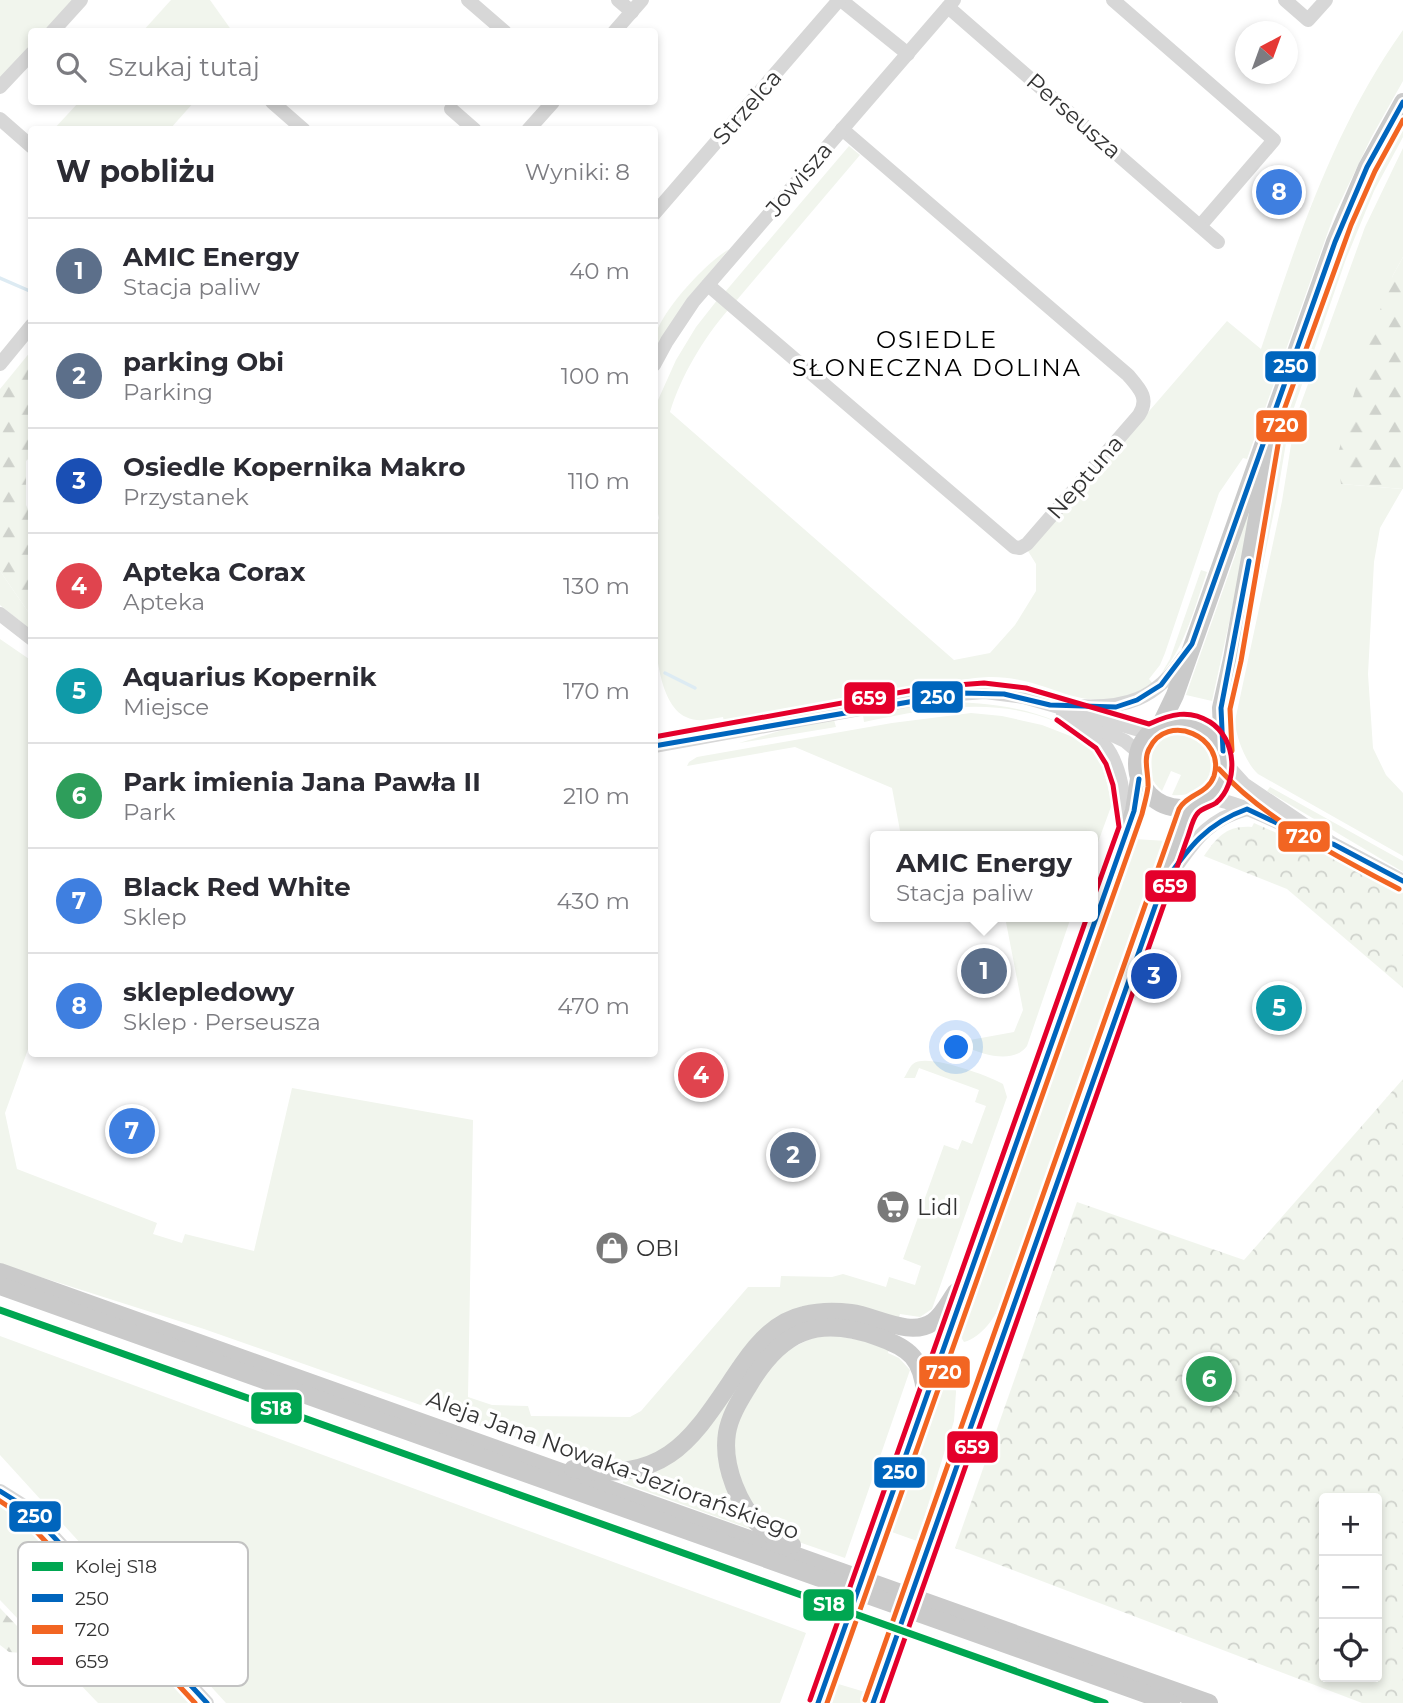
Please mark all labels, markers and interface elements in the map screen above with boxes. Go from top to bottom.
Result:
north arrow [1235,21,1298,84]
search box [28,28,658,105]
icon: search [52,48,90,86]
text: Szukaj tutaj [108,51,260,83]
street label: Strzelca [707,64,787,150]
street label: Perseusza [1021,67,1127,165]
street label: Jowisza [759,136,838,223]
text: W pobliżu [56,153,215,190]
text: Wyniki: 8 [525,158,630,186]
pin: 8 [1256,166,1302,218]
text: AMIC Energy [123,241,299,273]
text: 1 [74,257,84,285]
text: 40 m [569,257,630,285]
text: Stacja paliw [123,273,260,301]
district label: OSIEDLE SŁONECZNA DOLINA [792,325,1082,382]
text: parking Obi [123,346,284,378]
line badge: 250 [1264,350,1317,383]
text: 250 [1273,355,1309,378]
text: 2 [72,362,86,390]
text: 100 m [561,362,630,390]
text: Parking [123,378,213,406]
line badge: 720 [1255,409,1308,443]
text: 720 [1263,414,1299,437]
street label: Neptuna [1041,429,1129,525]
text: Osiedle Kopernika Makro [123,451,466,483]
text: 3 [72,467,86,495]
text: 110 m [568,467,630,495]
text: Przystanek [123,483,249,511]
text: Apteka Corax [123,556,305,588]
text: 4 [71,572,87,600]
text: 130 m [563,572,630,600]
text: Apteka [123,588,205,616]
text: Aquarius Kopernik [123,661,377,693]
text: 5 [72,677,86,705]
text: 170 m [563,677,630,705]
line badge: 250 [911,680,964,714]
line badge: 659 [843,681,896,715]
text: 250 [920,686,956,709]
text: 659 [851,687,887,710]
text: Miejsce [123,693,209,721]
text: Park imienia Jana Pawła II [123,766,481,798]
text: 6 [72,782,86,810]
text: 210 m [563,782,630,810]
text: Park [123,798,176,826]
line badge: 720 [1277,820,1331,853]
text: 720 [1286,825,1322,848]
popup [870,831,1098,922]
text: AMIC Energy [896,847,1072,879]
line badge: 659 [1144,869,1197,903]
text: Black Red White [123,871,351,903]
text: 659 [1152,875,1188,898]
text: Stacja paliw [896,879,1033,907]
text: 7 [72,887,86,915]
text: 430 m [557,887,630,915]
text: Sklep [123,903,187,931]
pin: 1 [961,945,1007,997]
pin: 3 [1131,950,1177,1002]
text: sklepledowy [123,976,294,1008]
pin: 5 [1256,982,1302,1034]
text: 8 [71,992,87,1020]
text: 470 m [557,992,630,1020]
text: Sklep · Perseusza [123,1008,321,1036]
your location [939,1030,973,1064]
pin: 4 [678,1049,724,1101]
pin: 7 [109,1105,155,1157]
pin: 2 [770,1129,816,1181]
supermarket icon: Lidl [874,1188,912,1226]
place label: Lidl [917,1193,959,1221]
shop icon: OBI [593,1229,631,1267]
place label: OBI [636,1234,680,1262]
pin: 6 [1186,1353,1232,1405]
line badge: 720 [918,1355,971,1389]
text: 720 [926,1361,962,1384]
street label: Aleja Jana Nowaka-Jeziorańskiego [423,1384,803,1546]
line badge: S18 [250,1391,303,1425]
text: S18 [260,1397,292,1420]
line badge: 659 [946,1430,999,1464]
text: 659 [954,1436,990,1459]
line badge: 250 [873,1456,926,1489]
text: 250 [882,1461,918,1484]
map controls [1319,1493,1382,1682]
button: + [1319,1493,1382,1556]
line badge: 250 [8,1500,62,1533]
text: 250 [17,1505,53,1528]
legend [18,1542,248,1686]
text: Kolej S18 [75,1555,157,1578]
button: − [1319,1556,1382,1619]
text: 250 [75,1587,109,1610]
line badge: S18 [802,1588,855,1622]
text: S18 [813,1593,845,1616]
text: 720 [75,1618,110,1641]
button: locate [1319,1619,1382,1682]
text: 659 [75,1650,109,1673]

